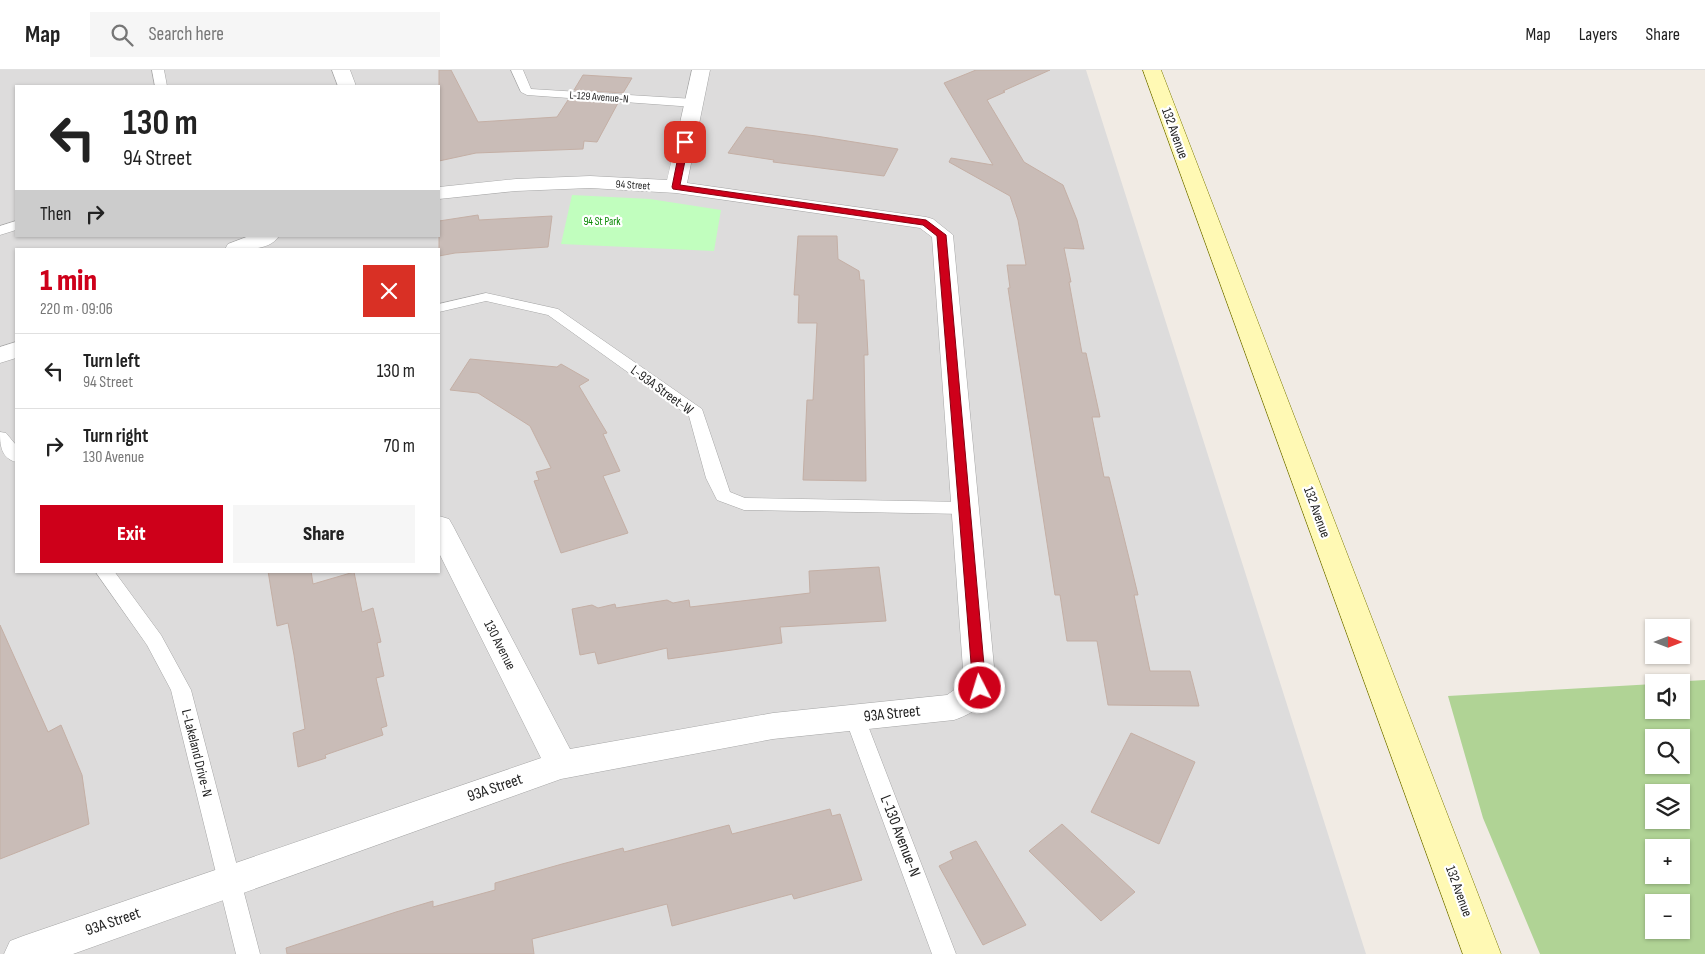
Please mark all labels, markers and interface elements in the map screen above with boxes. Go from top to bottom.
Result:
search box [90,12,440,57]
text: Map [25,20,60,49]
icon: search [108,21,136,49]
text: Search here [148,23,224,46]
text: Map [1526,24,1551,45]
text: Layers [1579,24,1618,45]
text: Share [1646,24,1680,45]
street label: L-129 Avenue-N [569,88,629,106]
text: 130 m [123,102,198,145]
icon: left [40,105,105,170]
street label: 132 Avenue [1158,105,1192,161]
pin [664,121,706,163]
icon: arrive [671,128,699,156]
text: 94 Street [123,145,192,172]
street label: 94 Street [615,178,651,192]
icon: right [81,200,109,228]
text: Then [40,203,71,226]
park label: 94 St Park [583,215,621,228]
text: 1 min [40,263,97,299]
button: close [363,265,415,317]
text: 220 m · 09:06 [40,300,113,319]
text: Turn left [83,350,140,373]
icon: left [40,357,68,385]
text: 130 m [377,360,415,383]
street label: L-93A Street-W [627,362,697,418]
text: 94 Street [83,373,133,392]
text: Turn right [83,425,148,448]
icon: right [40,432,68,460]
text: 70 m [384,435,415,458]
text: 130 Avenue [83,448,144,467]
street label: 132 Avenue [1300,484,1334,540]
button: Exit [40,505,223,563]
button: Share [233,505,415,563]
street label: 130 Avenue [480,617,520,673]
north arrow [1645,619,1690,664]
map controls [1645,619,1690,939]
position arrow [953,661,1005,713]
button: sound [1645,674,1690,719]
street label: 93A Street [863,702,921,726]
street label: L-Lakeland Drive-N [178,707,216,799]
button: search [1645,729,1690,774]
street label: 93A Street [465,770,525,806]
button: layers [1645,784,1690,829]
street label: L-130 Avenue-N [876,792,924,880]
button: + [1645,839,1690,884]
street label: 132 Avenue [1442,863,1476,919]
button: − [1645,894,1690,939]
street label: 93A Street [83,904,143,940]

